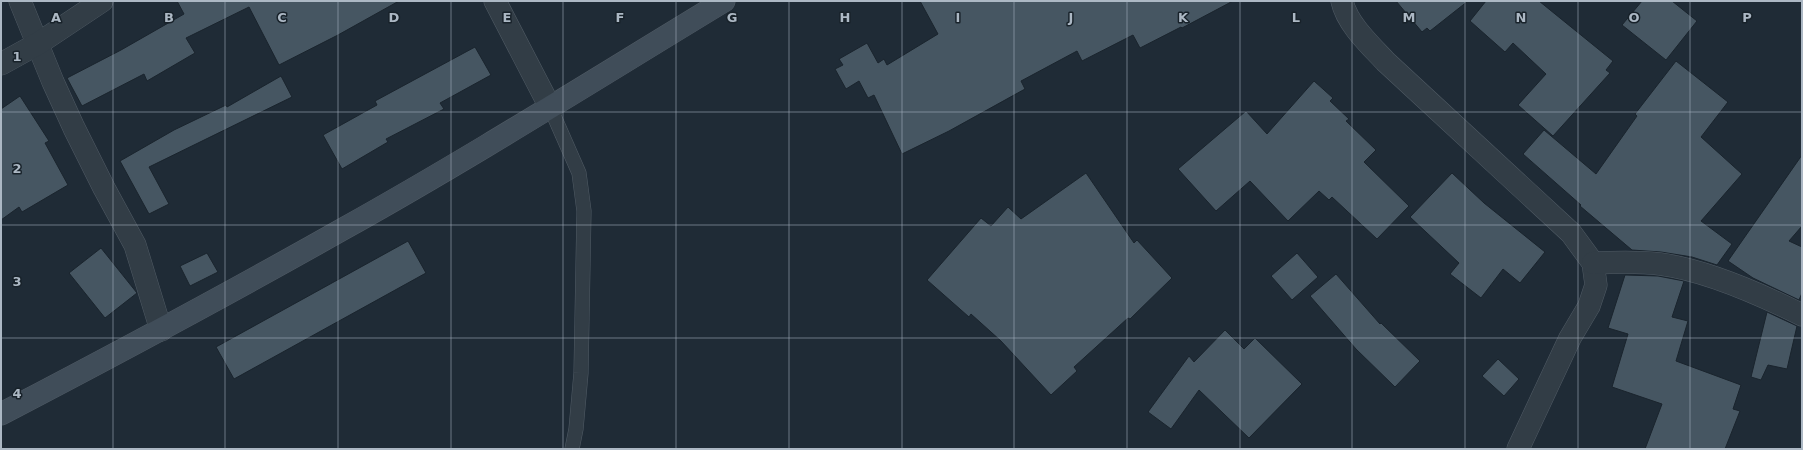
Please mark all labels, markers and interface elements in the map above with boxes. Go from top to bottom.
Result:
text: A [51,10,61,25]
text: B [164,10,174,25]
text: C [277,10,287,25]
text: D [389,10,400,25]
text: E [503,10,511,25]
text: F [616,10,624,25]
text: G [727,10,737,25]
text: H [840,10,850,25]
text: I [956,10,960,25]
text: J [1068,10,1073,25]
text: K [1178,10,1189,25]
text: L [1292,10,1300,25]
text: M [1403,10,1415,25]
text: N [1516,10,1526,25]
text: O [1628,10,1640,25]
text: P [1742,10,1752,25]
text: 1 [12,49,22,64]
text: 2 [12,161,22,176]
text: 3 [12,274,22,289]
text: 4 [12,386,22,401]

